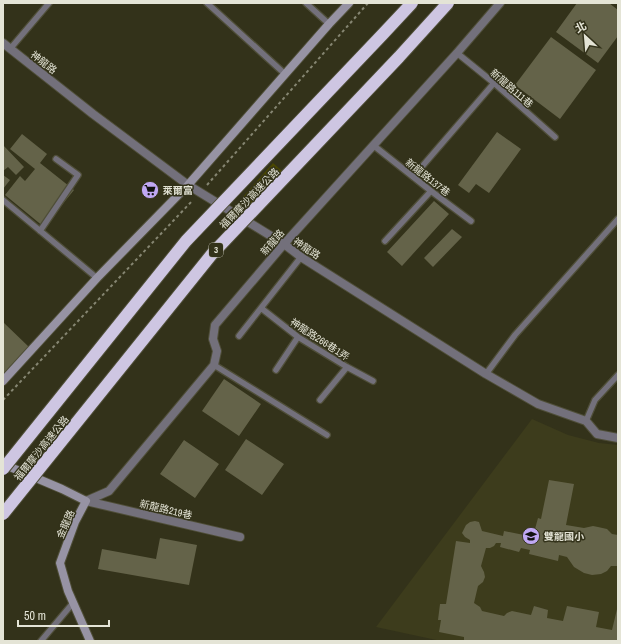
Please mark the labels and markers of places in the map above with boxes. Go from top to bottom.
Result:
supermarket icon: 萊爾富 [140,180,160,200]
place label: 萊爾富 [163,184,193,197]
school or university icon: 雙龍國小 [521,526,541,546]
place label: 雙龍國小 [544,530,585,543]

